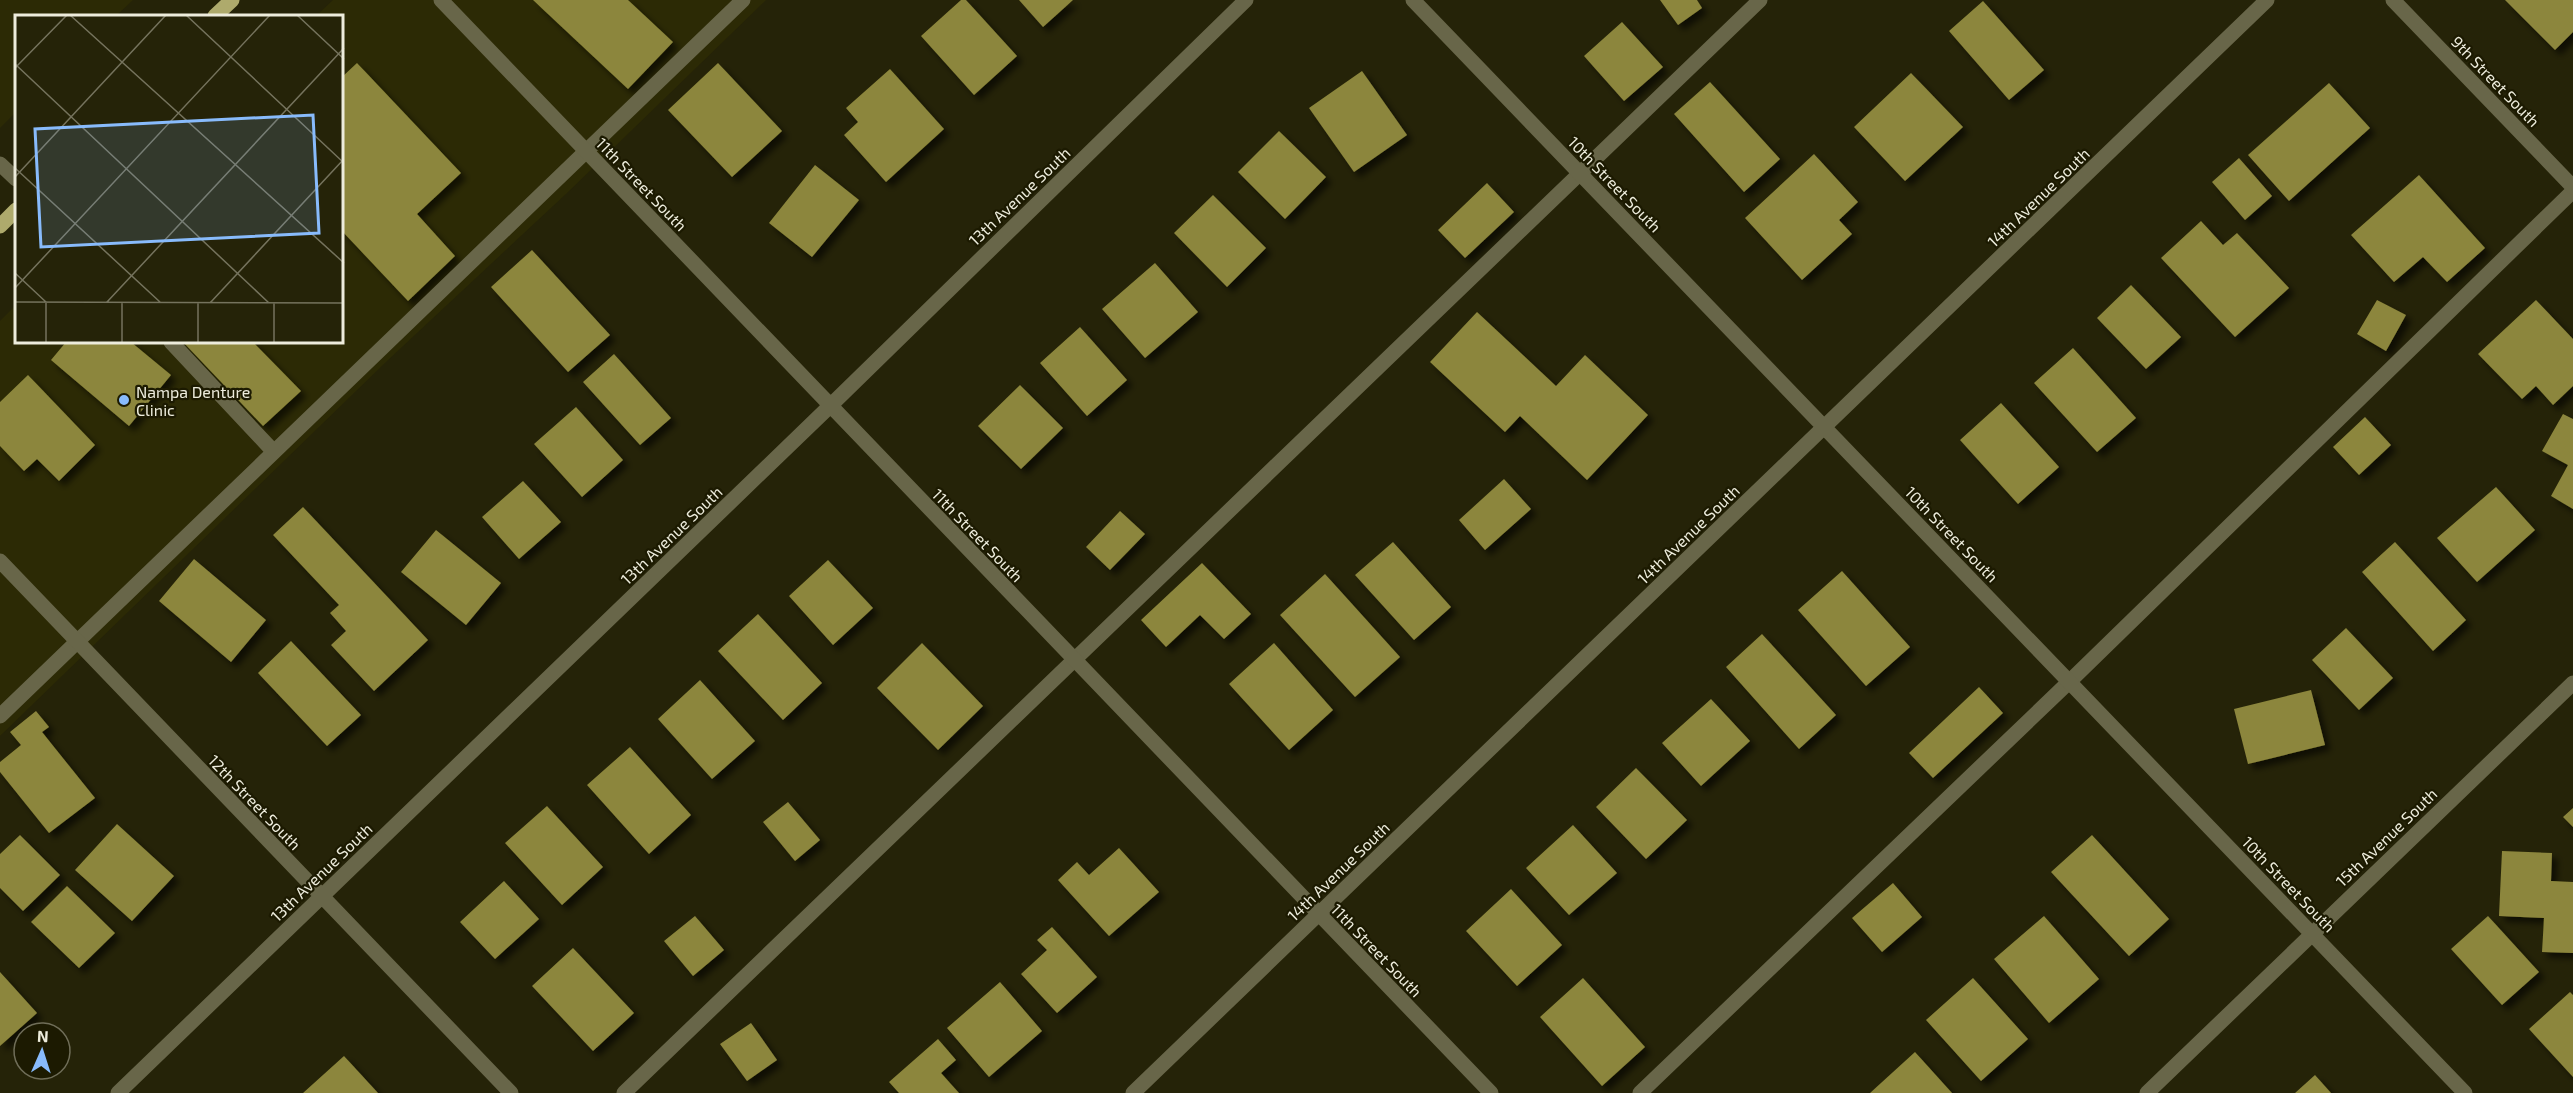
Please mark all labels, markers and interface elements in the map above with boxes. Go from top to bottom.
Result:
inset map [15,15,344,344]
street label: 9th Street South [2448,32,2544,130]
street label: 10th Street South [1565,132,1665,236]
street label: 11th Street South [593,133,691,235]
street label: 13th Avenue South [964,143,1074,249]
street label: 14th Avenue South [1983,143,2093,251]
place label: Nampa Denture Clinic [136,382,250,419]
marker: Nampa Denture Clinic [117,393,131,407]
street label: 14th Avenue South [1633,480,1743,588]
street label: 13th Avenue South [616,482,726,588]
street label: 10th Street South [1902,482,2002,586]
street label: 11th Street South [929,484,1027,586]
street label: 12th Street South [205,750,305,854]
street label: 15th Avenue South [2331,784,2441,890]
street label: 14th Avenue South [1283,817,1393,925]
street label: 13th Avenue South [266,819,376,925]
street label: 10th Street South [2239,832,2339,936]
street label: 11th Street South [1328,899,1426,1001]
north arrow [12,1021,72,1081]
text: N [37,1026,49,1045]

